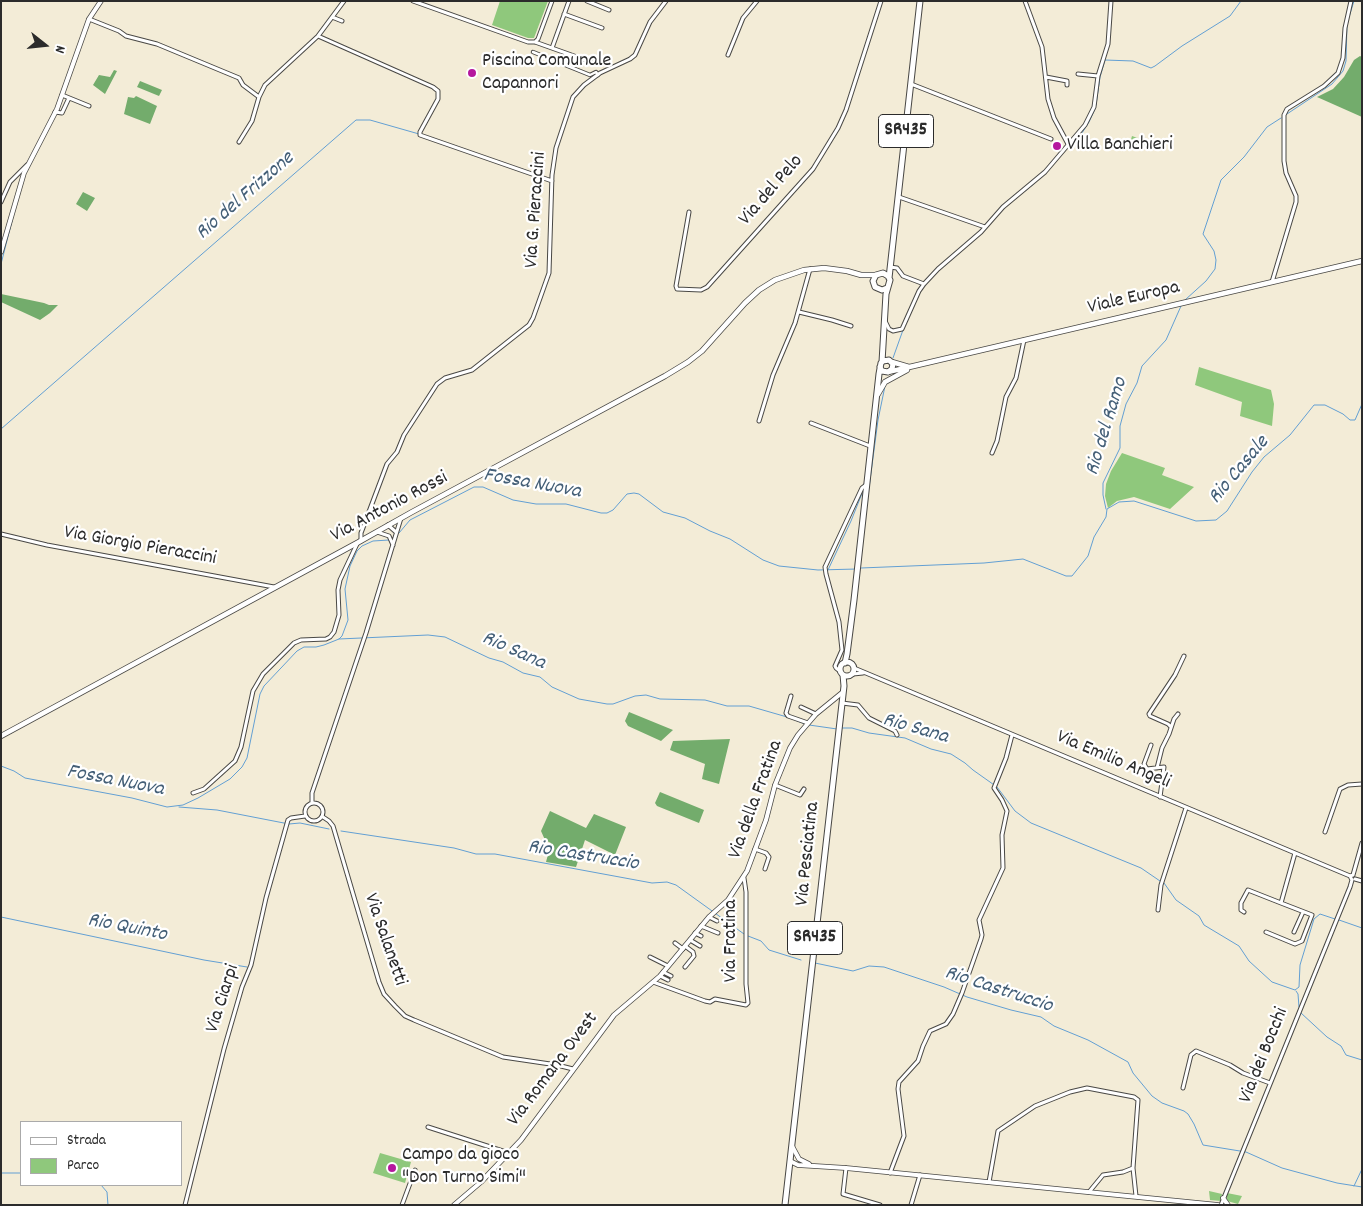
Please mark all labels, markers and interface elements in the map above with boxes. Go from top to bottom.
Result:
north arrow [20,20,70,70]
text: N [49,43,70,55]
place label: Piscina Comunale Capannori [482,50,611,97]
marker: Piscina Comunale Capannori [466,67,478,79]
road number: SR435 [878,114,934,148]
place label: Villa Banchieri [1067,134,1173,158]
marker: Villa Banchieri [1051,140,1063,152]
water label: Rio del Frizzone [192,147,300,247]
street label: Via G. Pieraccini [521,151,553,269]
street label: Via del Pelo [735,151,809,231]
street label: Viale Europa [1086,277,1182,321]
water label: Rio del Ramo [1081,375,1135,479]
water label: Rio Casale [1204,432,1276,510]
water label: Fossa Nuova [481,464,583,506]
street label: Via Antonio Rossi [327,467,453,549]
street label: Via Giorgio Pieraccini [62,522,218,572]
water label: Rio Sana [477,627,549,677]
water label: Rio Sana [879,709,951,751]
street label: Via Emilio Angeli [1052,726,1174,796]
street label: Via della Fratina [724,738,790,862]
water label: Fossa Nuova [64,760,166,804]
street label: Via Pesciatina [792,801,826,907]
water label: Rio Castruccio [526,836,640,878]
street label: Via Salanetti [357,891,411,989]
street label: Via Fratina [720,900,744,982]
water label: Rio Quinto [85,909,169,949]
road number: SR435 [788,921,842,954]
street label: Via Ciarpi [202,962,246,1036]
water label: Rio Castruccio [941,962,1055,1020]
street label: Via dei Bocchi [1235,1005,1295,1107]
street label: Via Romana Ovest [503,1008,605,1132]
legend [20,1121,182,1186]
text: Strada [67,1130,106,1152]
place label: Campo da gioco "Don Turno Simi" [402,1144,526,1191]
text: Parco [67,1155,99,1177]
marker: Campo da gioco "Don Turno Simi" [386,1162,398,1174]

